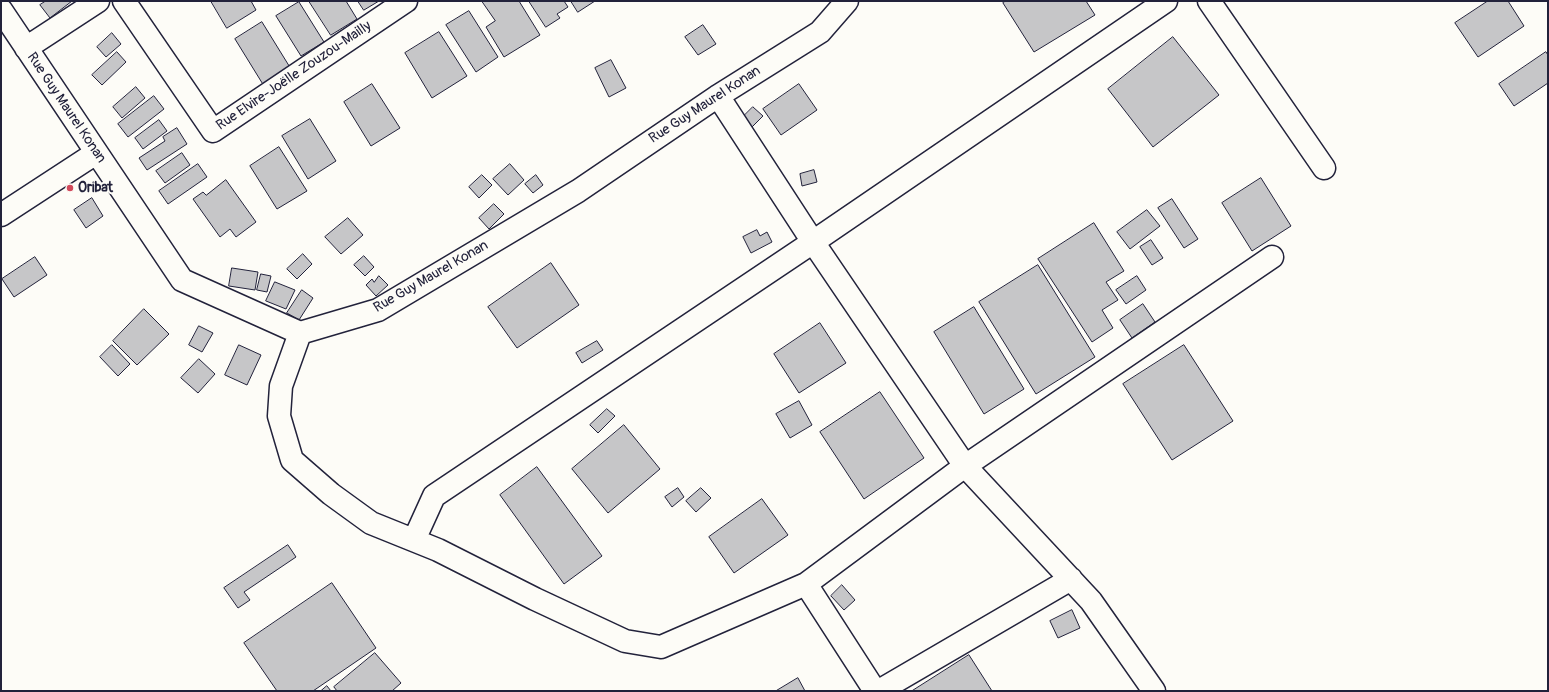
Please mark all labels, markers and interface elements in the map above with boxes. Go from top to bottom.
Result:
street label: Rue Elvire-Joëlle Zouzou-Mailly [213,18,375,134]
street label: Rue Guy Maurel Konan [23,50,109,166]
street label: Rue Guy Maurel Konan [646,63,764,147]
place label: Oribat [78,180,113,196]
marker: Oribat [65,183,75,193]
street label: Rue Guy Maurel Konan [371,237,491,317]

